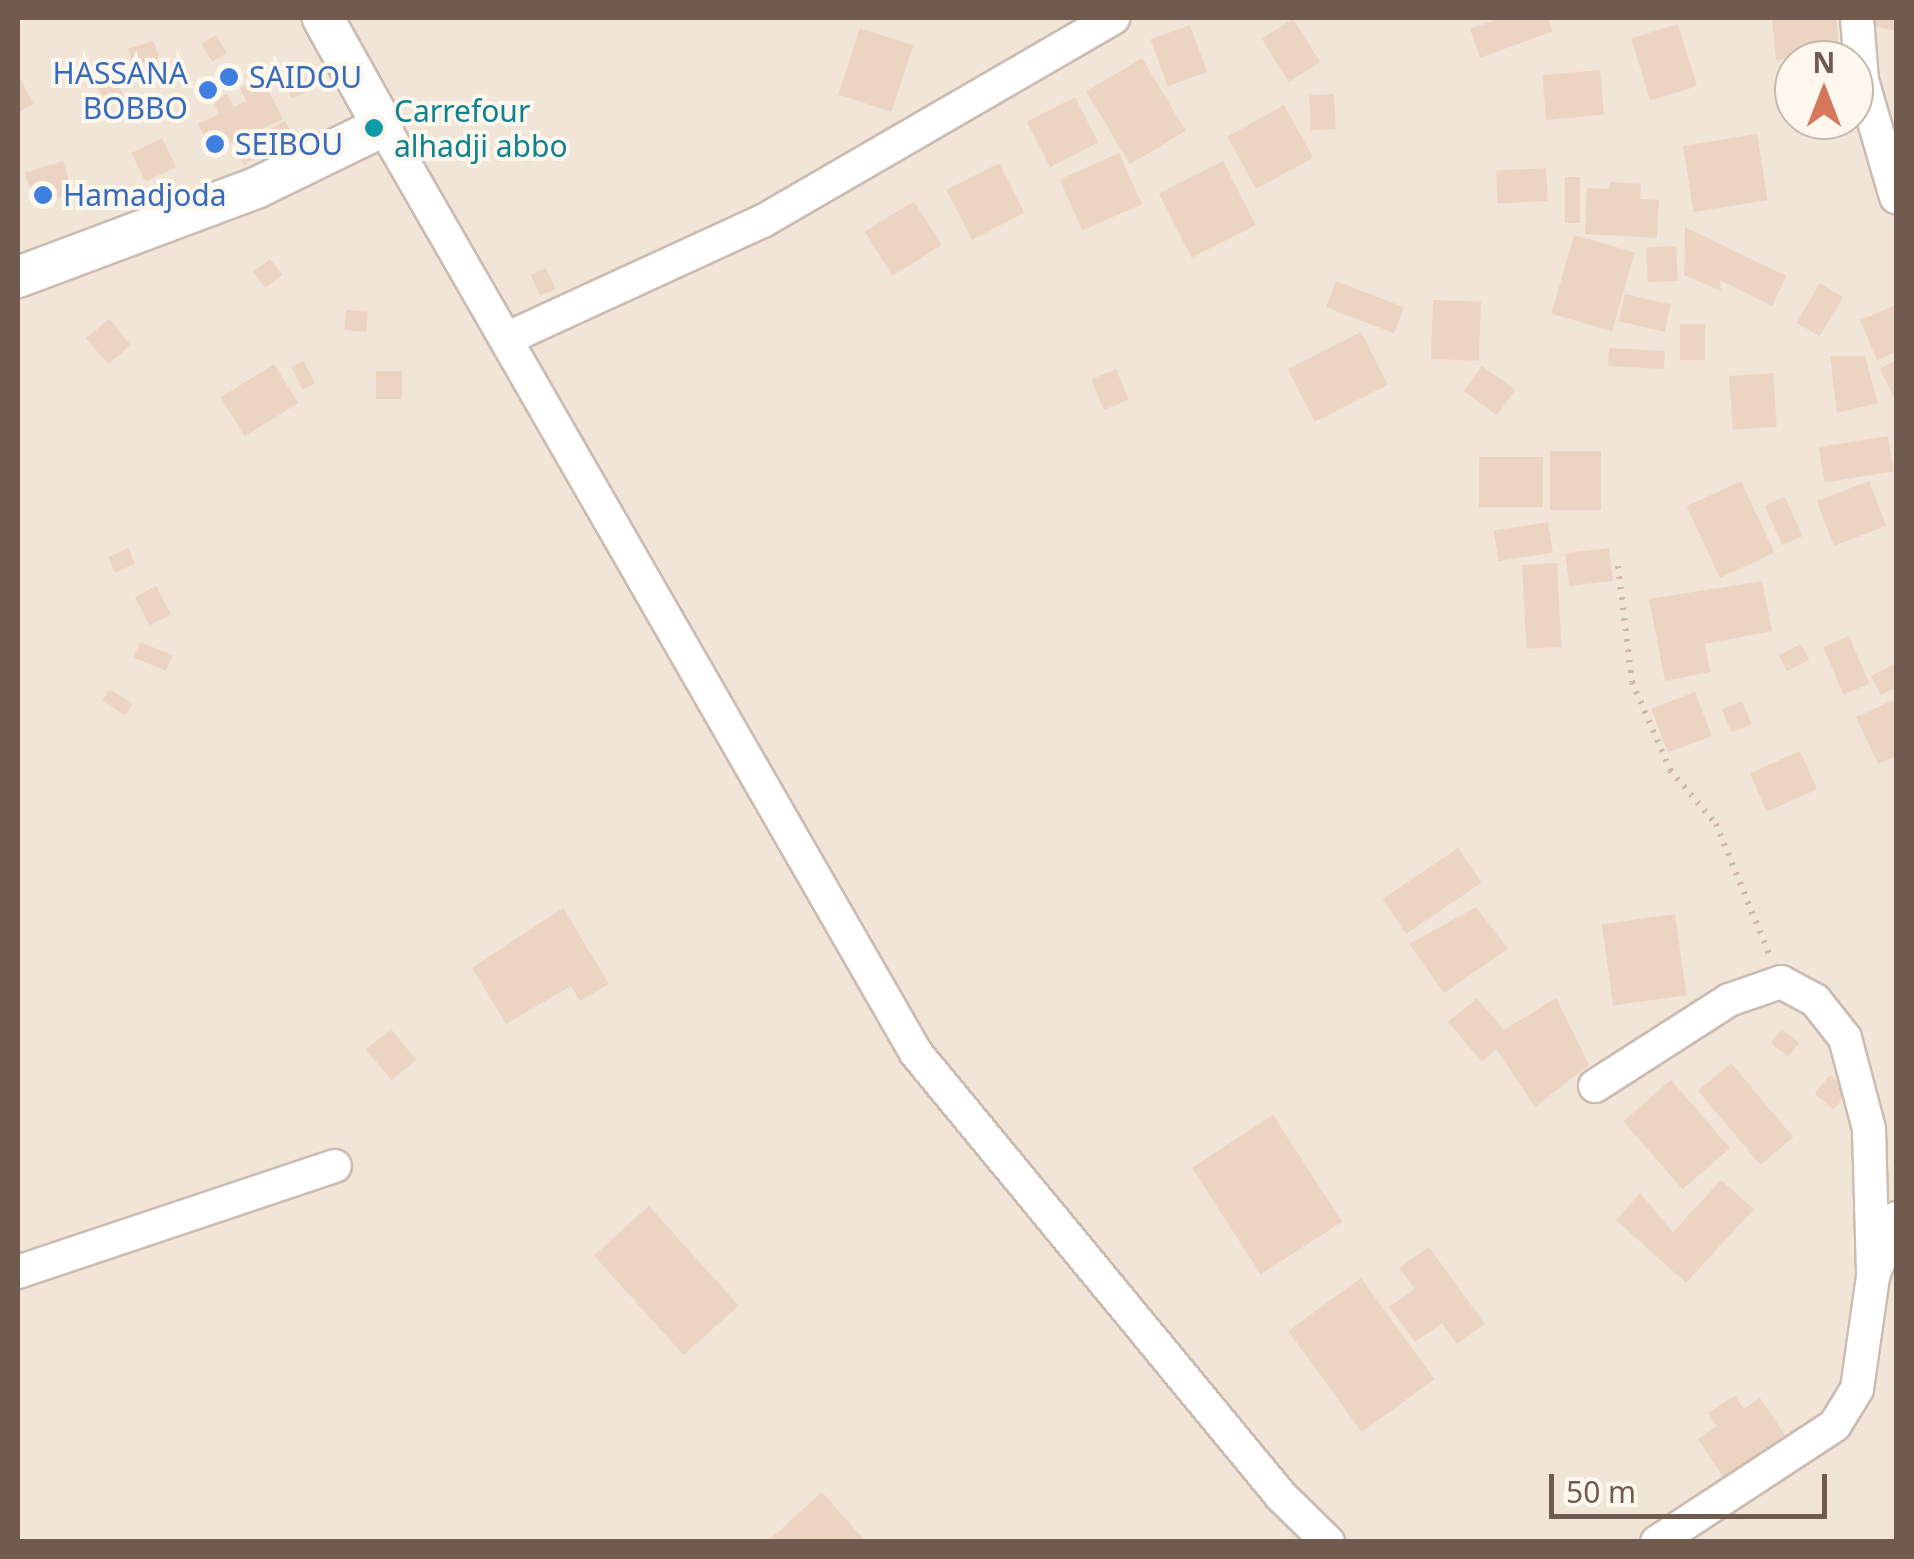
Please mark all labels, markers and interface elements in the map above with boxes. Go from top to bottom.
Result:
north arrow [1774,40,1874,140]
text: N [1813,43,1835,81]
place label: HASSANA BOBBO [53,55,188,126]
place label: SAIDOU [249,59,362,95]
marker: SAIDOU [218,66,240,88]
marker: HASSANA BOBBO [197,79,219,101]
place label: Carrefour alhadji abbo [394,93,568,164]
marker: Carrefour alhadji abbo [363,117,385,139]
place label: SEIBOU [235,126,343,162]
marker: SEIBOU [204,133,226,155]
place label: Hamadjoda [63,177,227,213]
marker: Hamadjoda [32,184,54,206]
scale bar [1554,1454,1832,1516]
text: 50 m [1566,1471,1636,1512]

